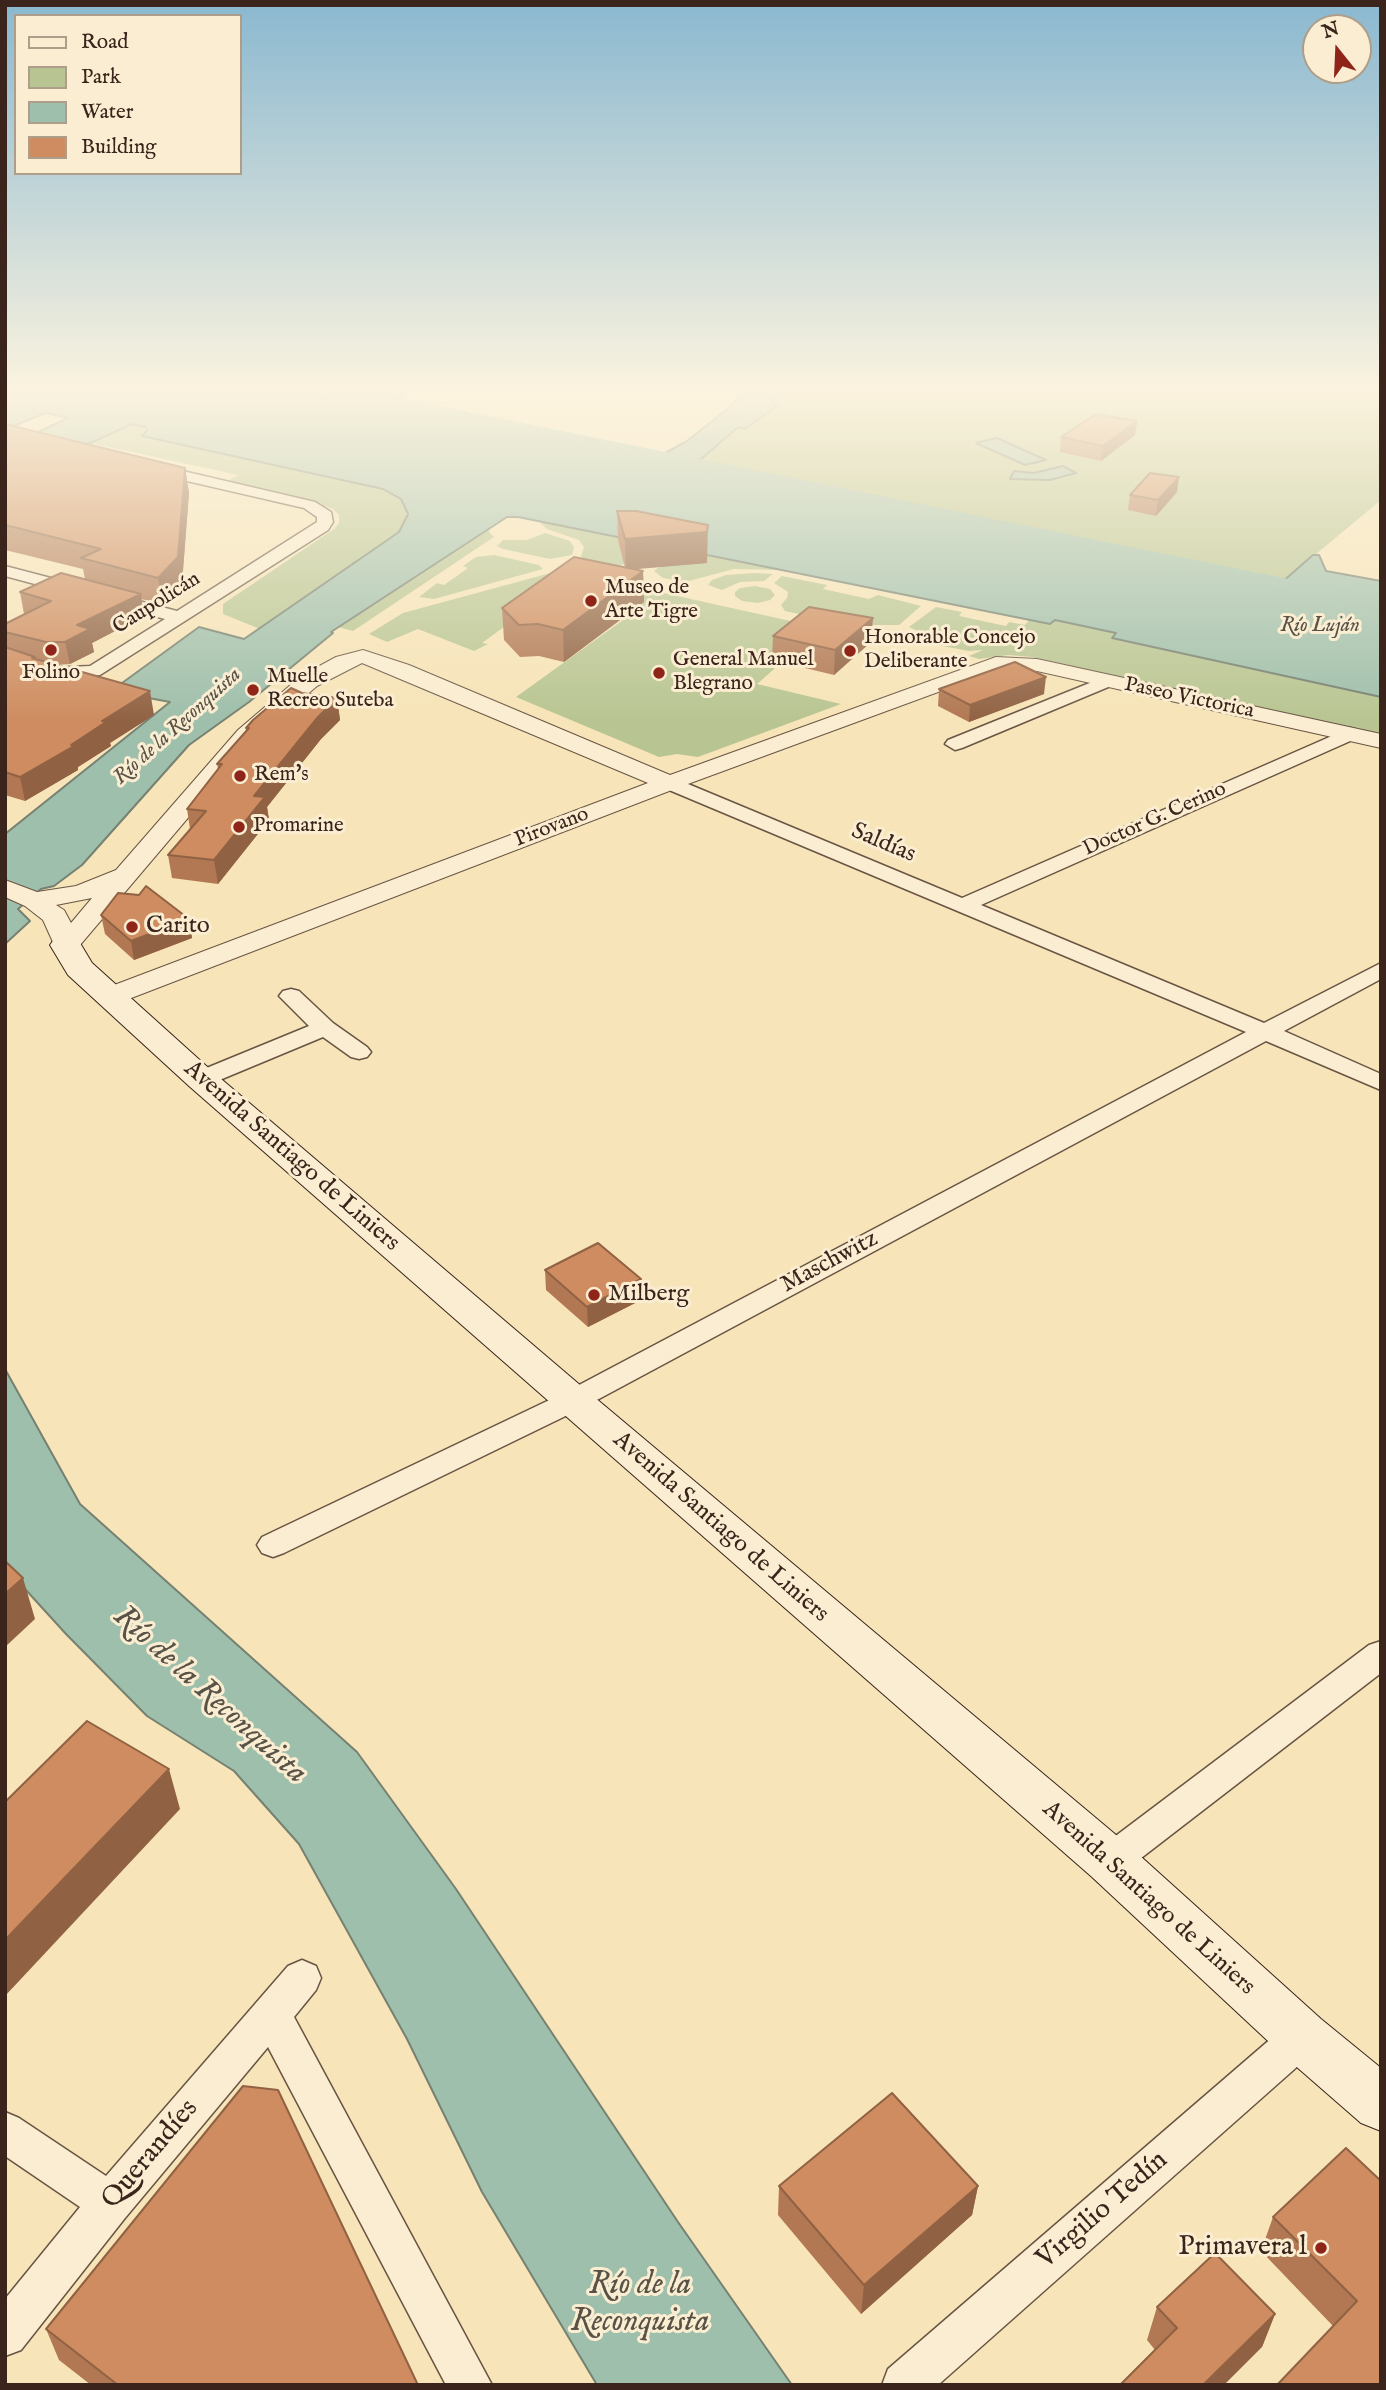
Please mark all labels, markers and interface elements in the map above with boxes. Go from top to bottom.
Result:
legend [14,14,242,175]
north arrow [1302,14,1372,84]
text: N [1320,17,1343,45]
text: Road [81,29,128,56]
text: Park [81,64,121,91]
text: Water [81,99,133,126]
text: Building [81,134,156,161]
street label: Caupolicán [109,567,205,641]
place label: Museo de Arte Tigre [605,576,698,626]
marker: Museo de Arte Tigre [583,593,599,609]
water label: Río Luján [1280,614,1360,640]
place label: Honorable Concejo Deliberante [864,626,1036,676]
marker: Folino [43,642,59,658]
marker: Honorable Concejo Deliberante [842,643,858,659]
place label: General Manuel Blegrano [673,648,813,698]
place label: Folino [22,661,80,687]
water label: Río de la Reconquista [109,663,247,791]
place label: Muelle Recreo Suteba [267,665,394,715]
marker: General Manuel Blegrano [651,665,667,681]
street label: Paseo Victorica [1122,673,1256,725]
marker: Muelle Recreo Suteba [245,682,261,698]
place label: Rem's [254,763,309,789]
marker: Rem's [232,768,248,784]
street label: Doctor G. Cerino [1080,777,1230,863]
street label: Pirovano [511,802,593,854]
place label: Promarine [253,814,344,840]
street label: Saldías [846,818,920,870]
marker: Promarine [231,819,247,835]
place label: Carito [146,913,210,941]
marker: Carito [124,919,140,935]
street label: Avenida Santiago de Liniers [177,1056,405,1258]
street label: Maschwitz [777,1226,883,1300]
place label: Milberg [608,1281,689,1309]
marker: Milberg [586,1287,602,1303]
street label: Avenida Santiago de Liniers [606,1427,834,1629]
water label: Río de la Reconquista [104,1599,314,1793]
street label: Avenida Santiago de Liniers [1036,1796,1260,2002]
street label: Querandíes [96,2093,206,2217]
street label: Virgilio Tedín [1030,2145,1176,2277]
place label: Primavera l [1178,2231,1307,2265]
marker: Primavera l [1313,2240,1329,2256]
water label: Río de la Reconquista [571,2267,709,2342]

